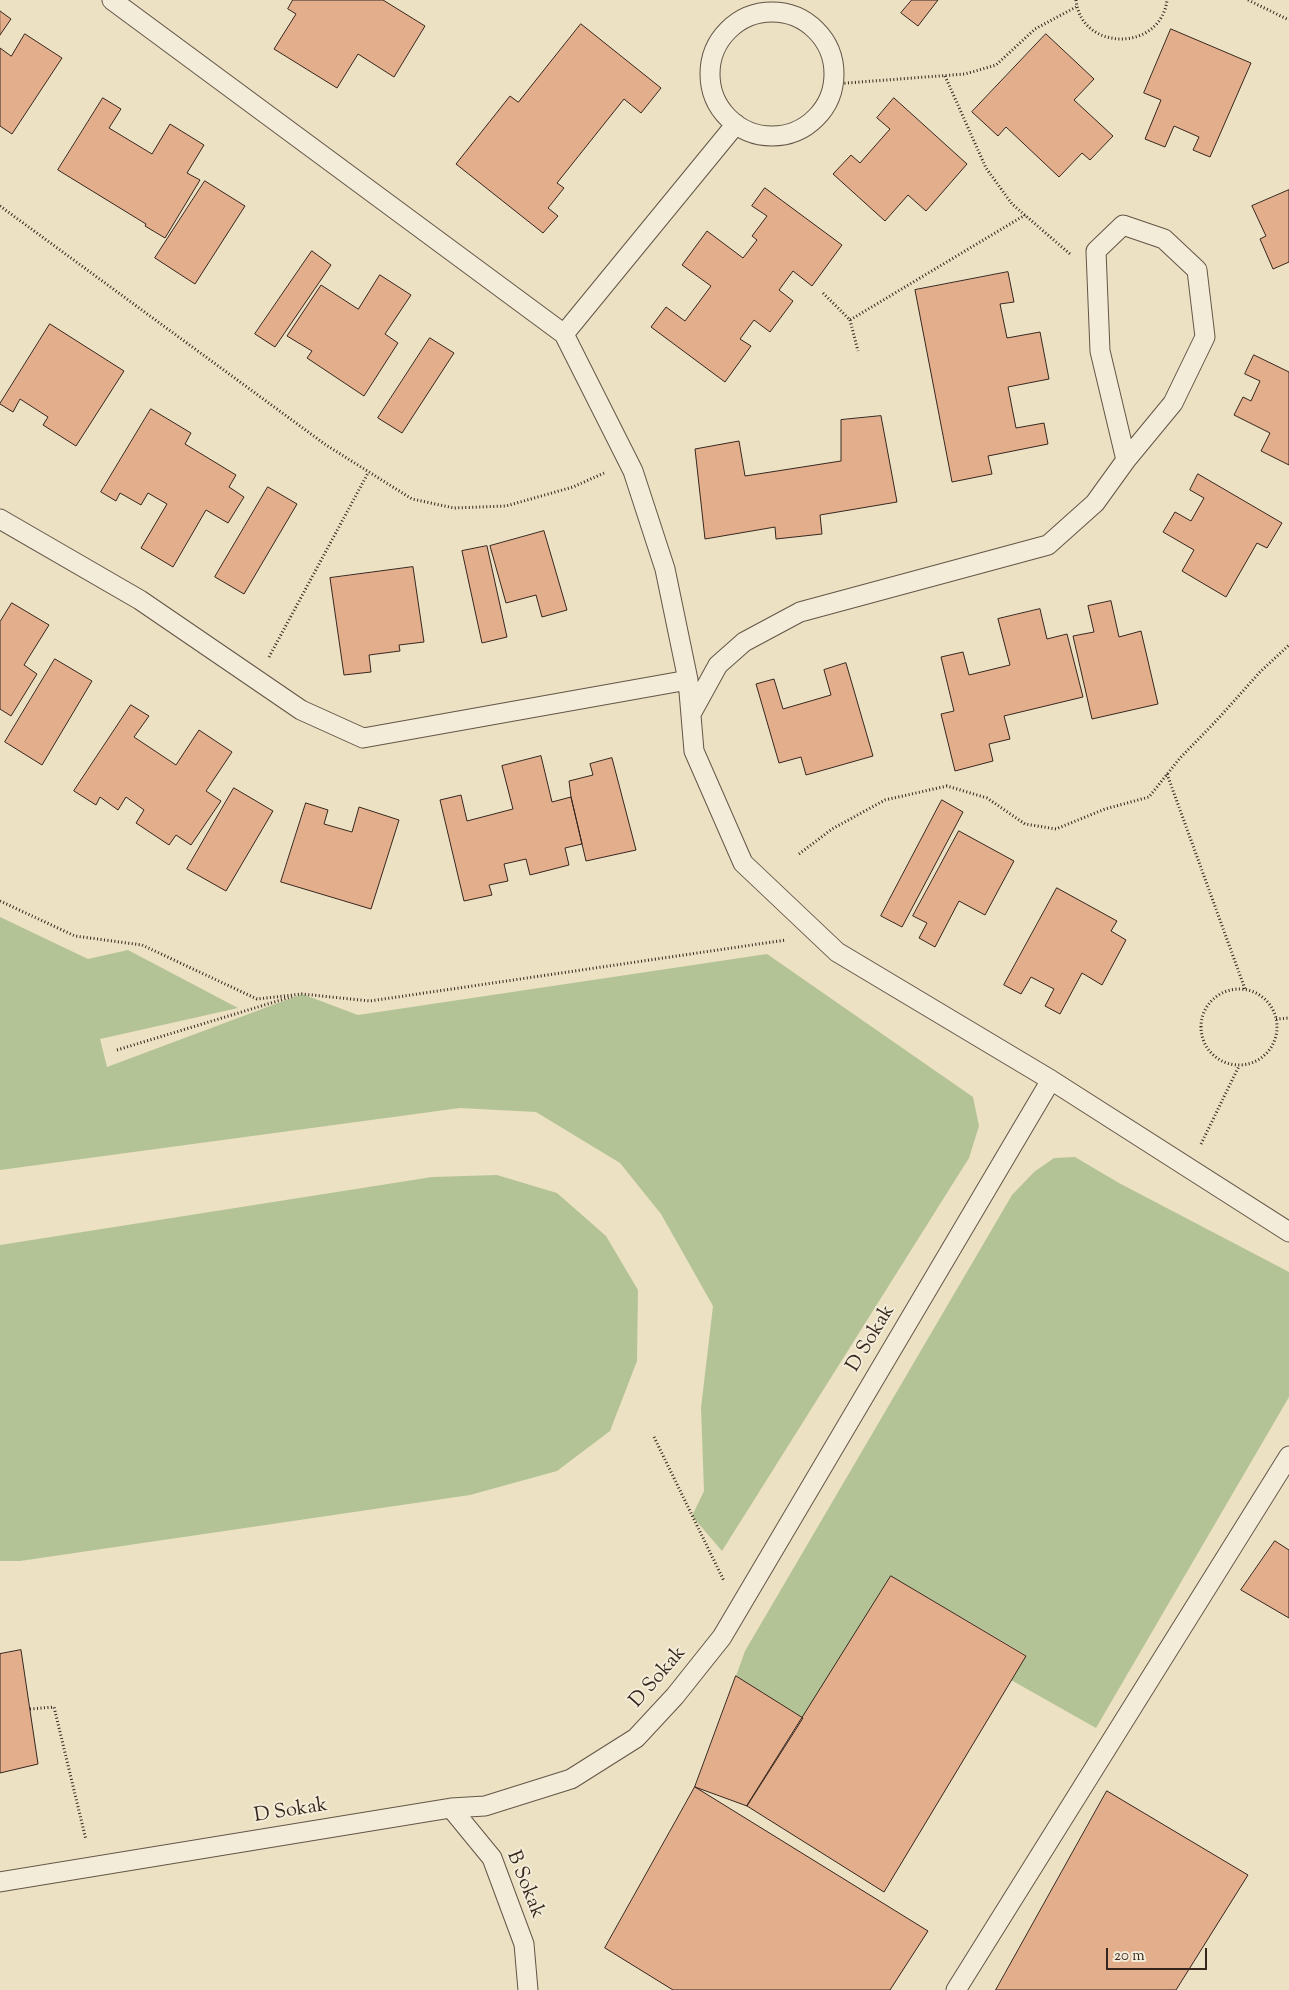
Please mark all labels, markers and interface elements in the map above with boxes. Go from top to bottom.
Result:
street label: D Sokak [843,1301,901,1377]
street label: D Sokak [626,1642,692,1714]
street label: D Sokak [253,1794,329,1830]
street label: B Sokak [500,1848,548,1922]
scale bar [1109,1938,1210,1970]
text: 20 m [1114,1946,1145,1967]

